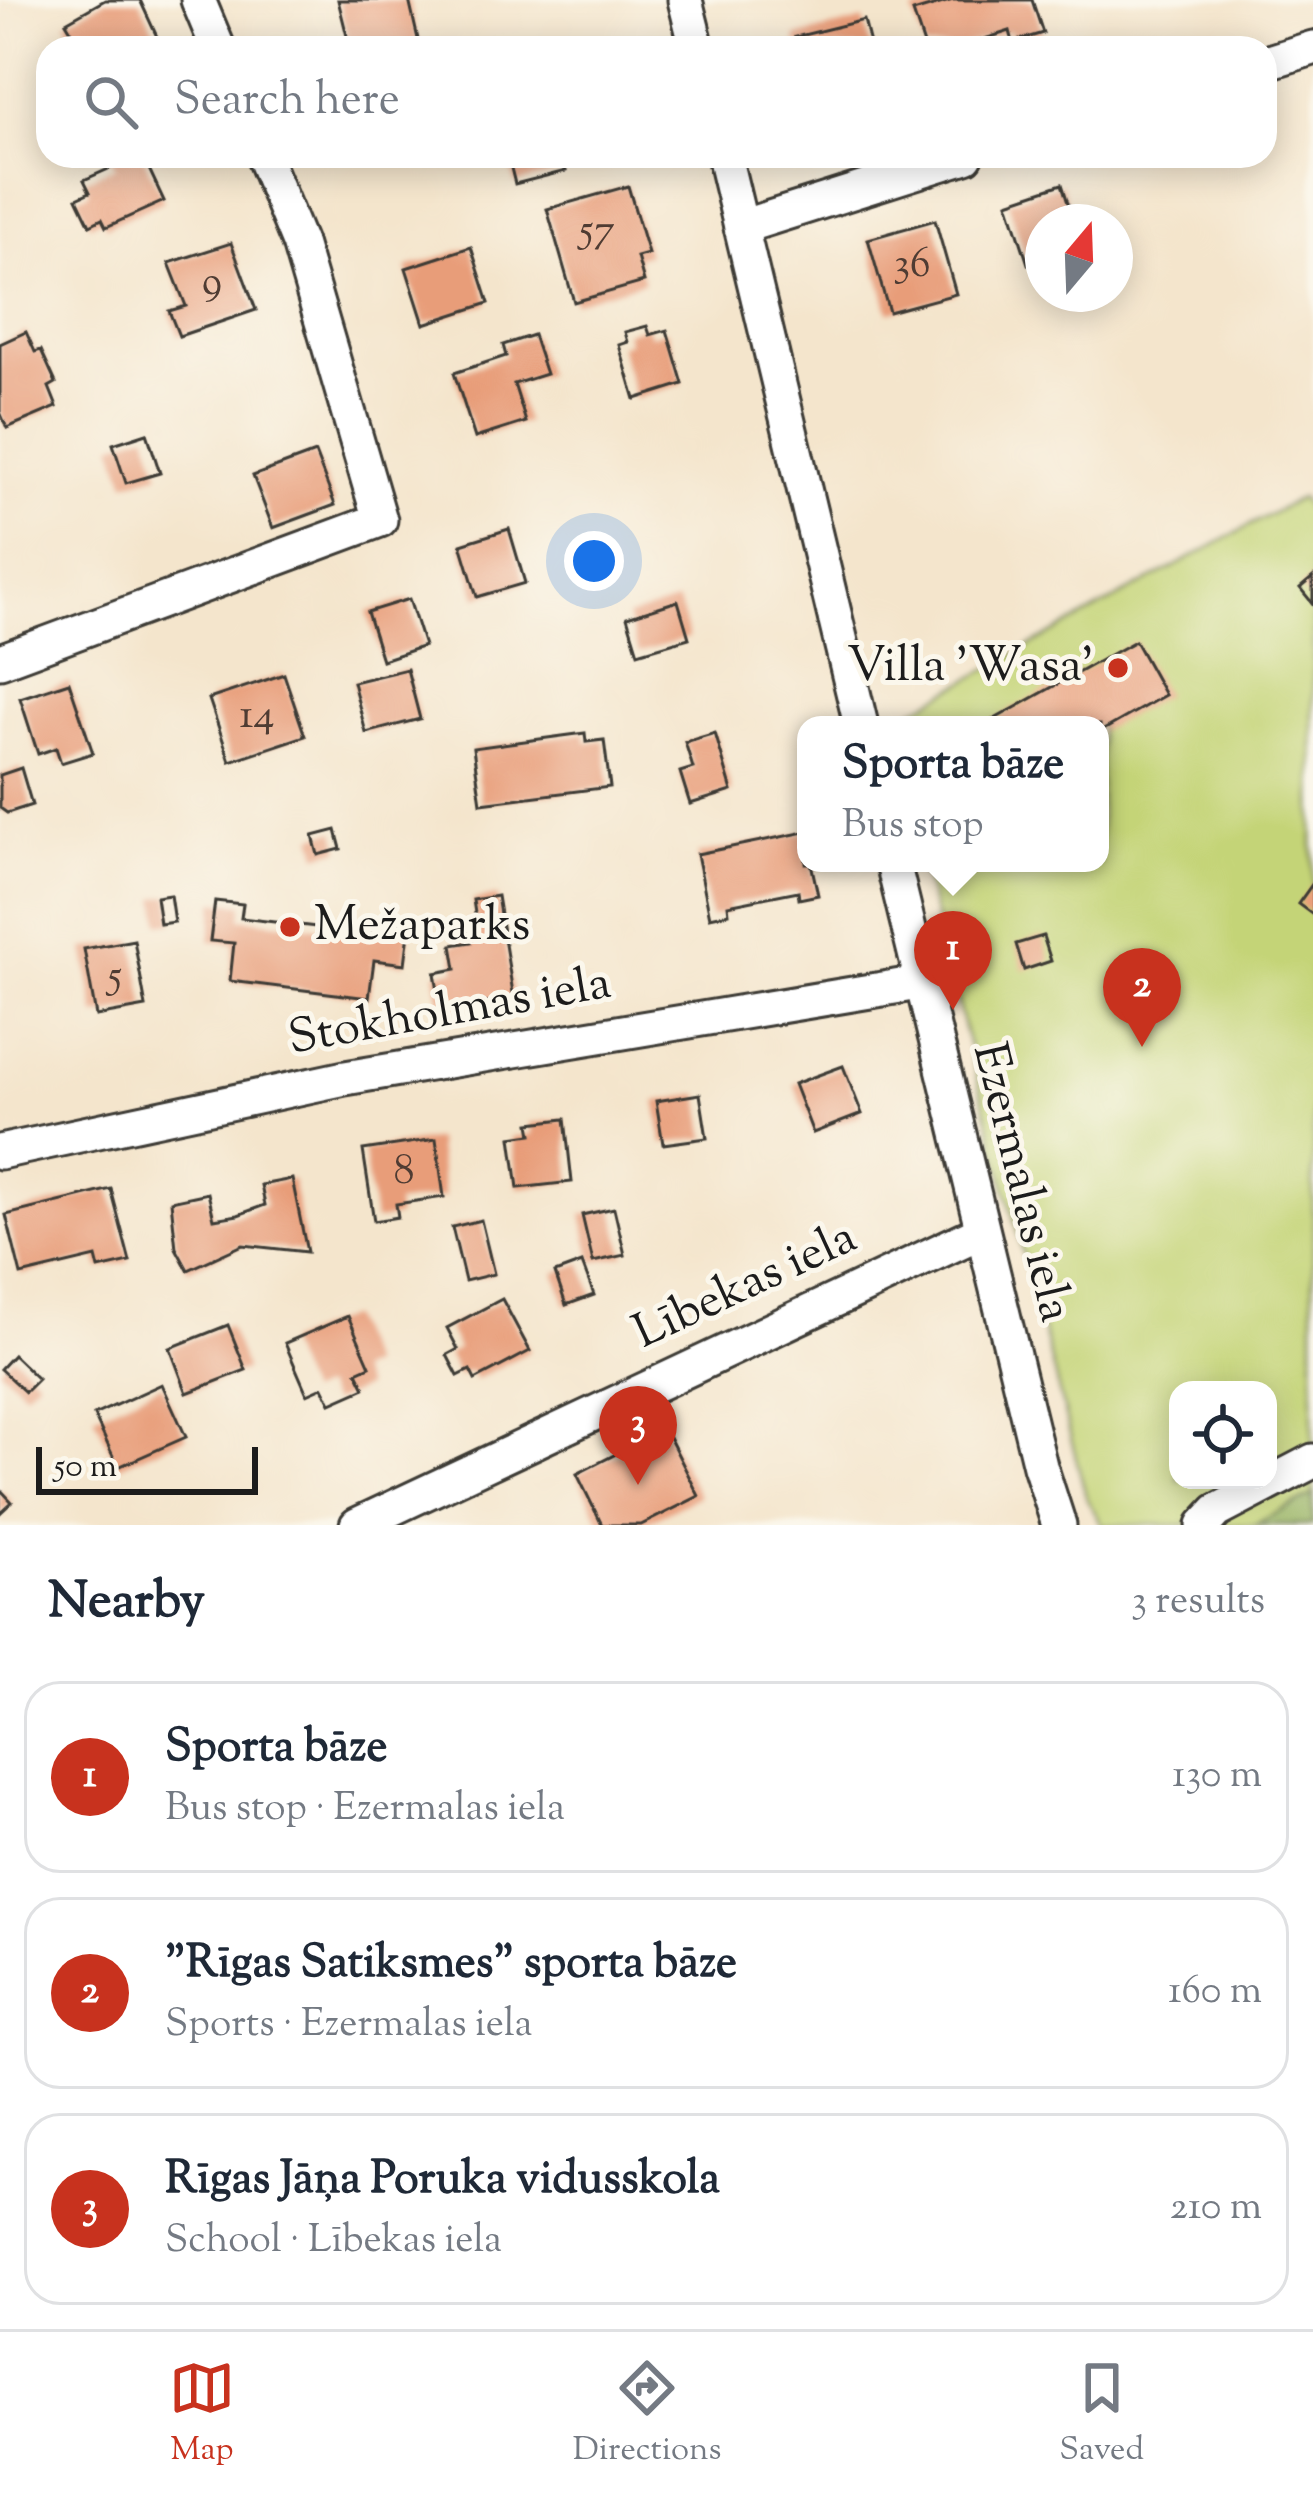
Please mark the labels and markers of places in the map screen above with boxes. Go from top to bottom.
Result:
place label: Villa 'Wasa' [847,634,1094,703]
marker: Villa 'Wasa' [1105,655,1131,681]
place label: Mežaparks [314,893,530,962]
pin: 1 [914,911,992,1010]
marker: Mežaparks [277,914,303,940]
pin: 2 [1103,948,1181,1047]
pin: 3 [599,1386,677,1485]

